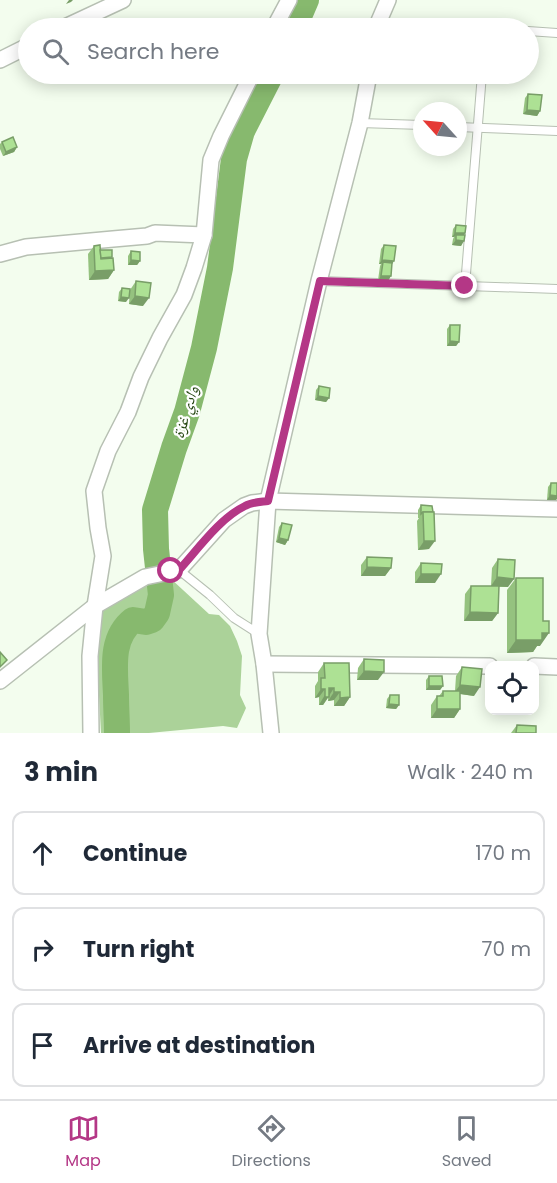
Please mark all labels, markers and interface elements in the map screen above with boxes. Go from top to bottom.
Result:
search box [18,18,539,84]
icon: search [39,35,72,68]
text: Search here [87,36,220,67]
north arrow [413,102,467,156]
route end [451,272,477,298]
water label: وادي غزة [167,383,205,441]
route start [157,557,183,583]
map controls [485,661,539,715]
button: locate [485,661,539,715]
text: 3 min [24,754,98,790]
text: Walk · 240 m [407,758,533,786]
icon: ahead [26,837,59,870]
text: Continue [83,838,187,869]
text: 170 m [475,839,531,867]
icon: right [26,933,59,966]
text: Turn right [83,934,194,965]
text: 70 m [482,935,531,963]
icon: arrive [26,1029,59,1062]
text: Arrive at destination [83,1030,315,1061]
tab: Map [65,1112,101,1173]
tab: Directions [232,1112,311,1173]
tab: Saved [442,1112,492,1173]

